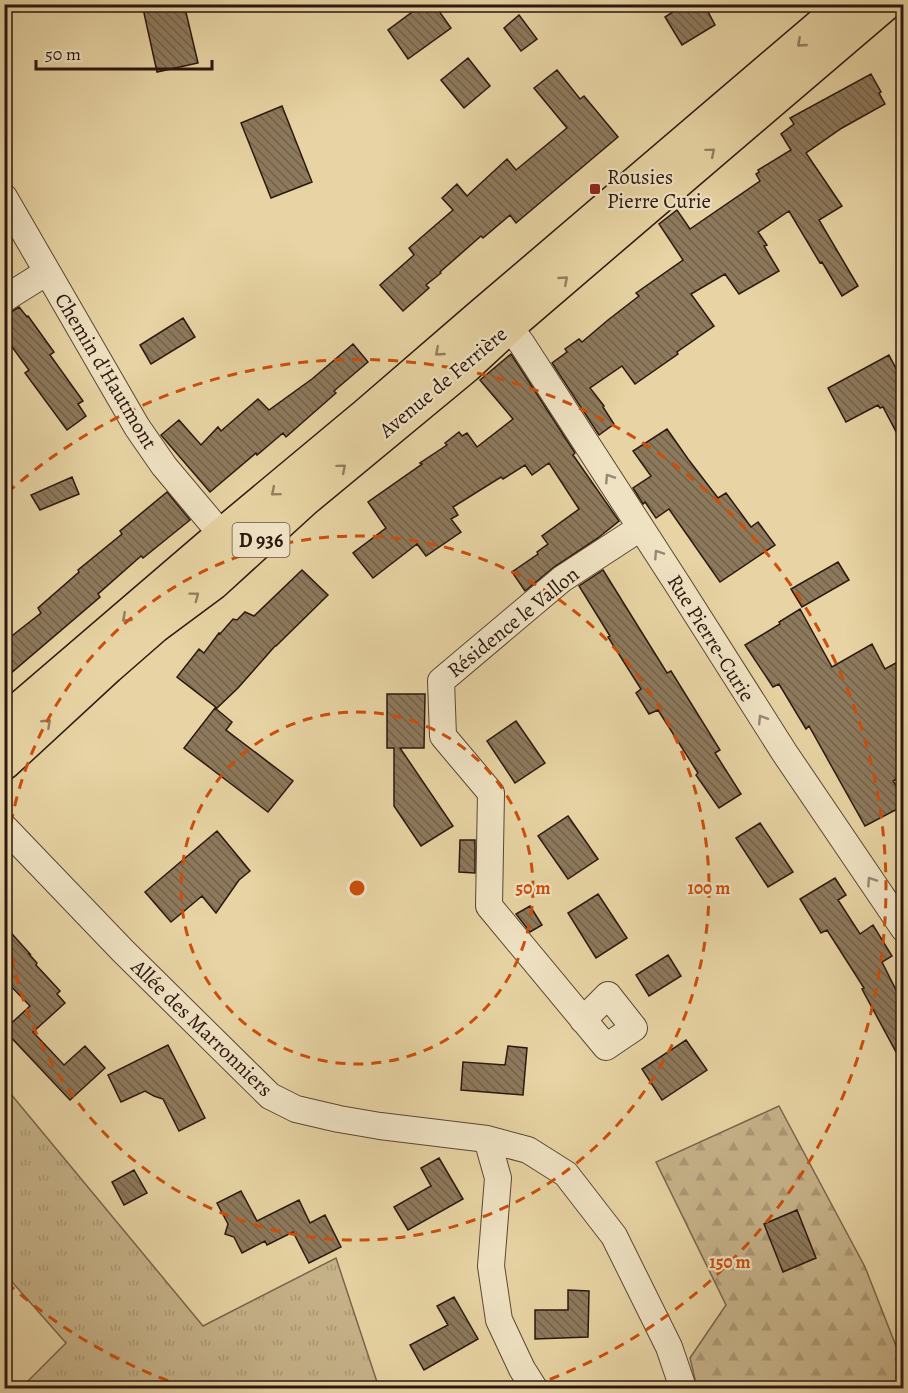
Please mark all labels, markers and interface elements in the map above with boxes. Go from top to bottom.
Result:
scale bar [36,33,212,71]
one-way arrow [797,35,808,46]
text: 50 m [45,42,81,66]
one-way arrow [704,148,715,159]
place label: Rousies Pierre Curie [607,163,711,215]
marker: Rousies Pierre Curie [588,182,602,196]
one-way arrow [557,276,568,287]
street label: Chemin d'Hautmont [48,288,164,454]
street label: Avenue de Ferrière [372,320,513,445]
one-way arrow [435,345,446,356]
one-way arrow [335,464,346,475]
one-way arrow [605,474,616,485]
one-way arrow [270,485,281,496]
road number: D 936 [232,523,290,557]
one-way arrow [654,550,665,561]
street label: Résidence le Vallon [441,560,585,684]
street label: Rue Pierre-Curie [661,569,761,707]
one-way arrow [189,592,200,603]
one-way arrow [122,611,133,622]
one-way arrow [758,715,770,725]
one-way arrow [41,719,51,730]
text: 50 m [516,876,550,900]
text: 100 m [688,876,730,900]
one-way arrow [867,877,878,888]
centre of rings [347,878,367,898]
street label: Allée des Marronniers [124,952,279,1103]
text: 150 m [709,1250,751,1274]

